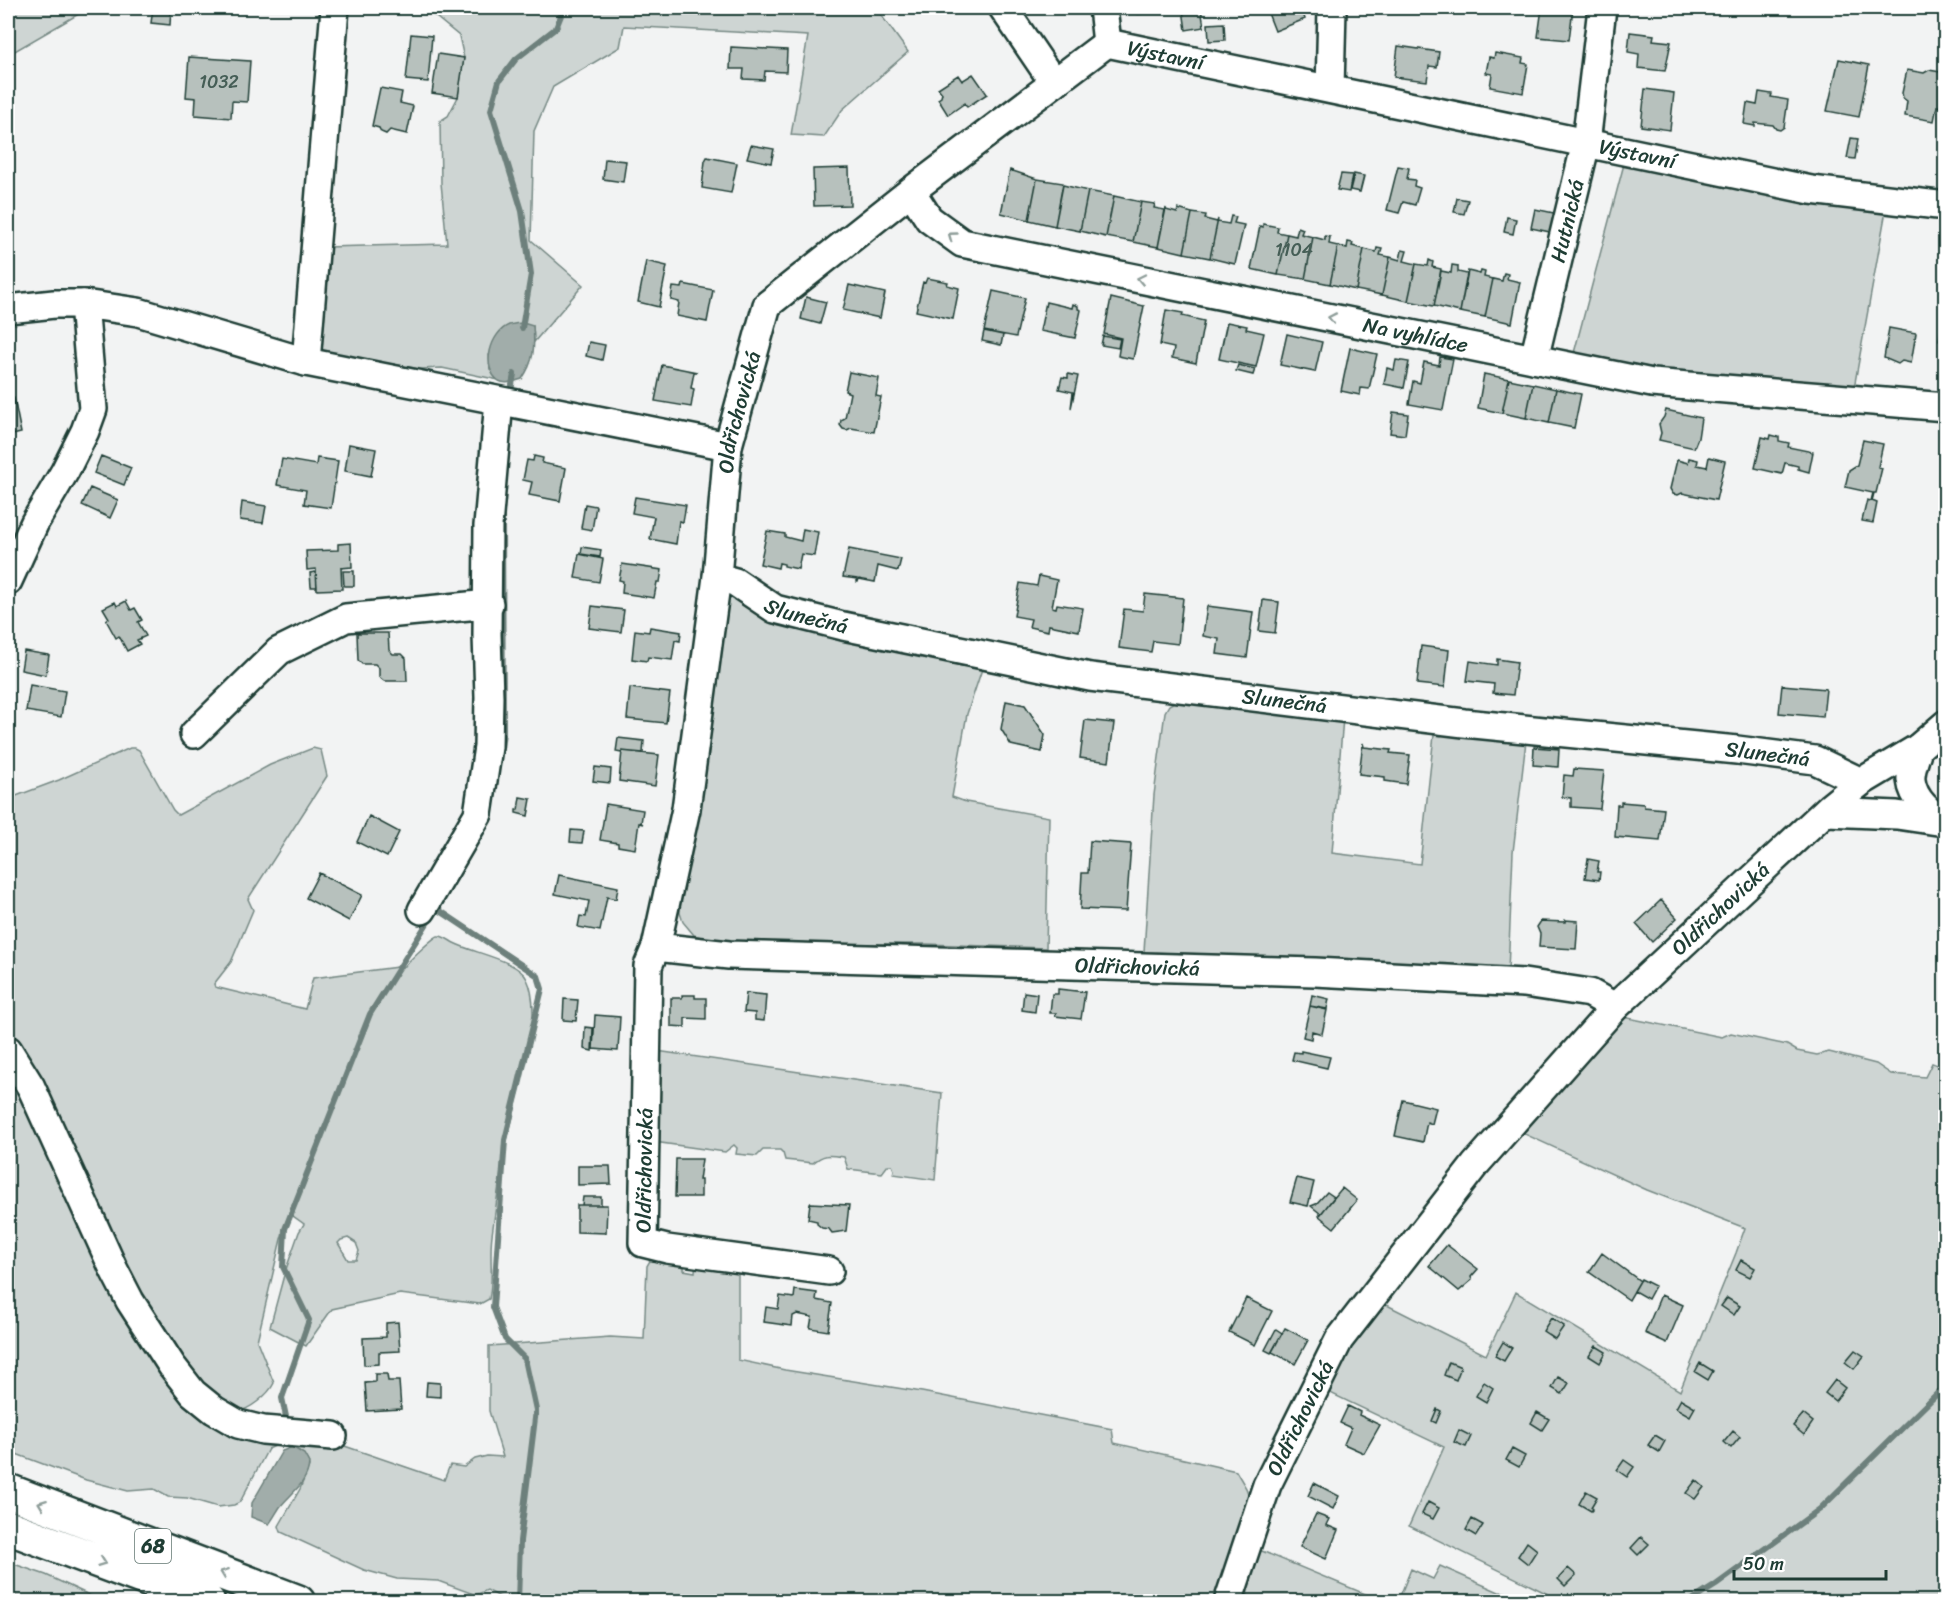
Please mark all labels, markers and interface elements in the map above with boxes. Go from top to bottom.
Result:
street label: Výstavní [1124,29,1210,82]
house number: 1032 [199,66,239,98]
street label: Výstavní [1596,127,1682,181]
street label: Hutnická [1539,175,1596,267]
one-way arrow [948,232,959,243]
house number: 1104 [1275,234,1313,266]
one-way arrow [1137,274,1147,287]
street label: Na vyhlídce [1360,306,1472,364]
one-way arrow [1328,313,1338,326]
street label: Oldřichovická [707,346,773,475]
street label: Slunečná [756,587,852,646]
street label: Slunečná [1240,677,1329,725]
street label: Slunečná [1723,730,1812,778]
street label: Oldřichovická [1662,852,1780,965]
street label: Oldřichovická [1074,946,1201,988]
street label: Oldřichovická [624,1107,664,1233]
street label: Oldřichovická [1255,1353,1345,1483]
one-way arrow [37,1498,48,1511]
road number: 68 [135,1529,171,1563]
scale bar [1734,1543,1886,1581]
text: 50 m [1743,1548,1784,1580]
one-way arrow [96,1554,106,1567]
one-way arrow [219,1567,230,1580]

